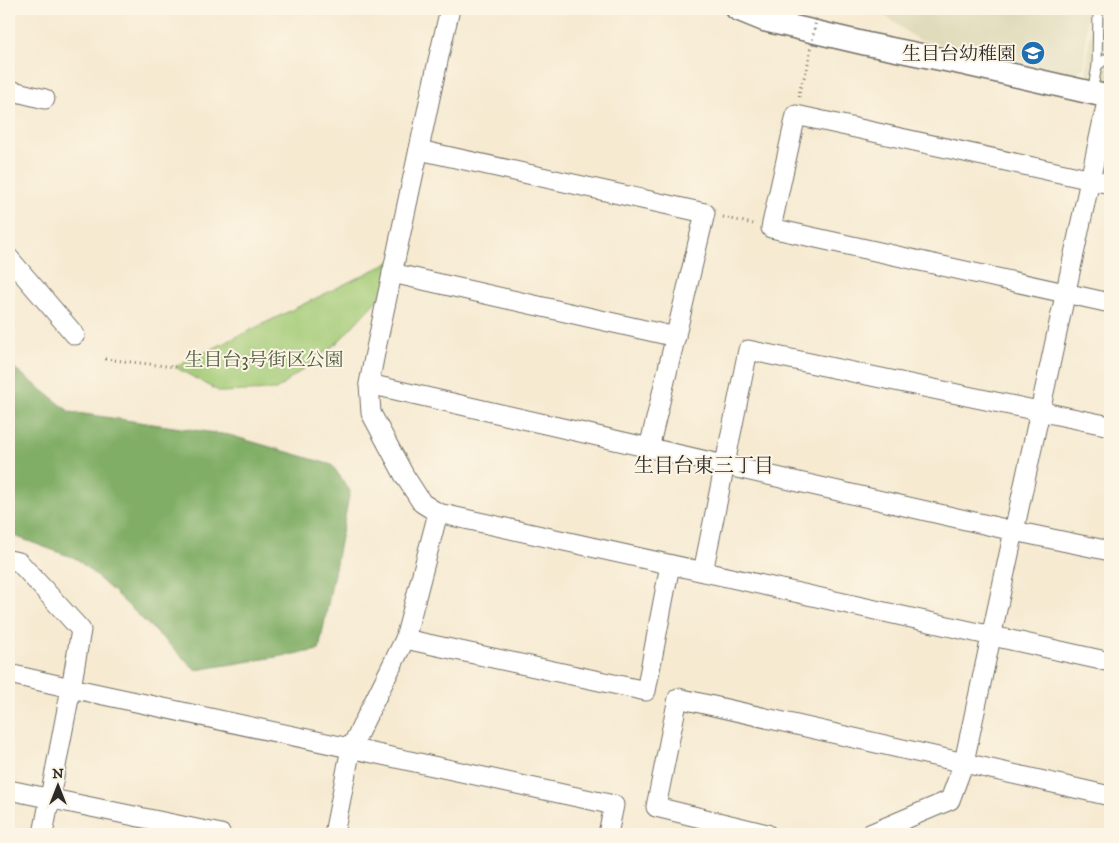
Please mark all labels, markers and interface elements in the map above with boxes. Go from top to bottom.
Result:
school or university icon: 生目台幼稚園 [1020,40,1046,66]
place label: 生目台幼稚園 [902,43,1016,66]
park label: 生目台3号街区公園 [184,349,344,372]
district label: 生目台東三丁目 [634,454,774,479]
north arrow [32,760,82,810]
text: N [52,765,64,783]

